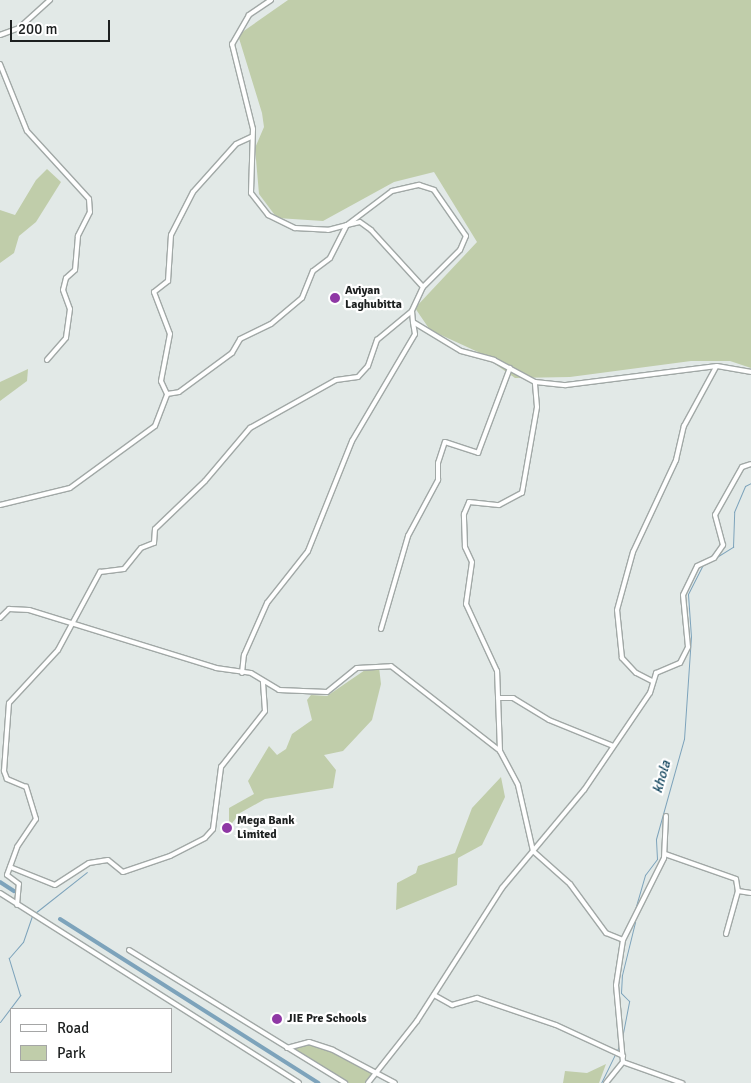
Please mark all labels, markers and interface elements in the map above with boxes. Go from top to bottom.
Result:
scale bar [12,10,112,42]
text: 200 m [18,20,58,38]
place label: Aviyan Laghubitta [345,284,402,312]
marker: Aviyan Laghubitta [329,292,341,304]
water label: khola [649,759,675,795]
place label: Mega Bank Limited [237,814,295,842]
marker: Mega Bank Limited [221,822,233,834]
legend [10,1008,172,1073]
place label: JIE Pre Schools [287,1012,367,1026]
marker: JIE Pre Schools [271,1013,283,1025]
text: Road [57,1019,89,1037]
text: Park [57,1044,86,1062]

